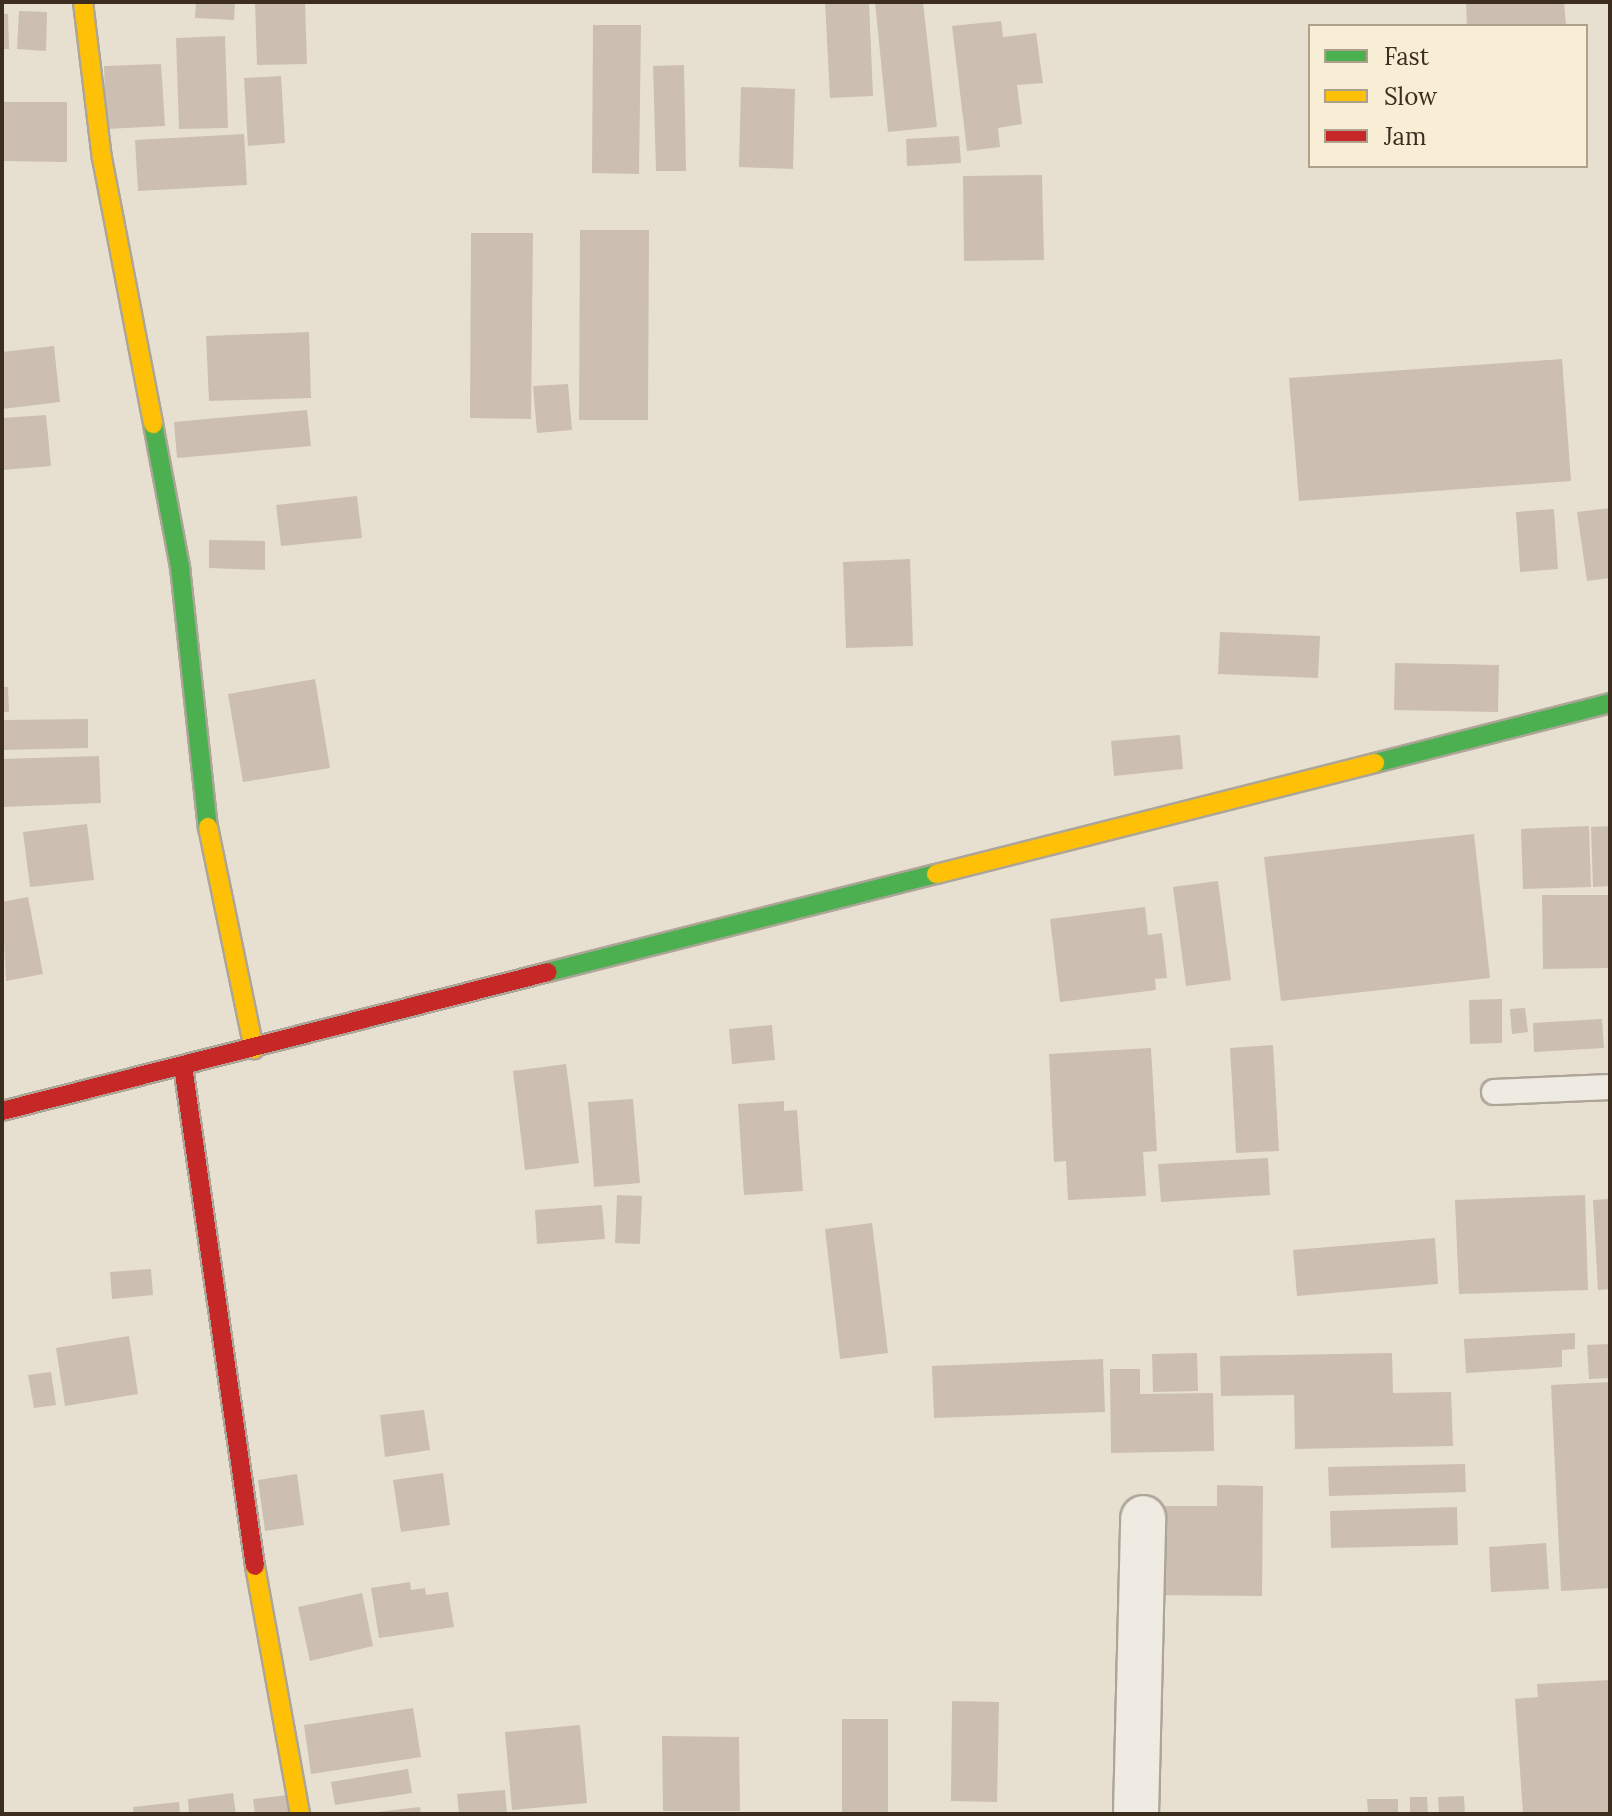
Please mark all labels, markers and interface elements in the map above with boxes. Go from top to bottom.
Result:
legend [1308,24,1588,168]
text: Fast [1384,41,1429,72]
text: Slow [1384,81,1437,112]
text: Jam [1384,121,1426,152]

